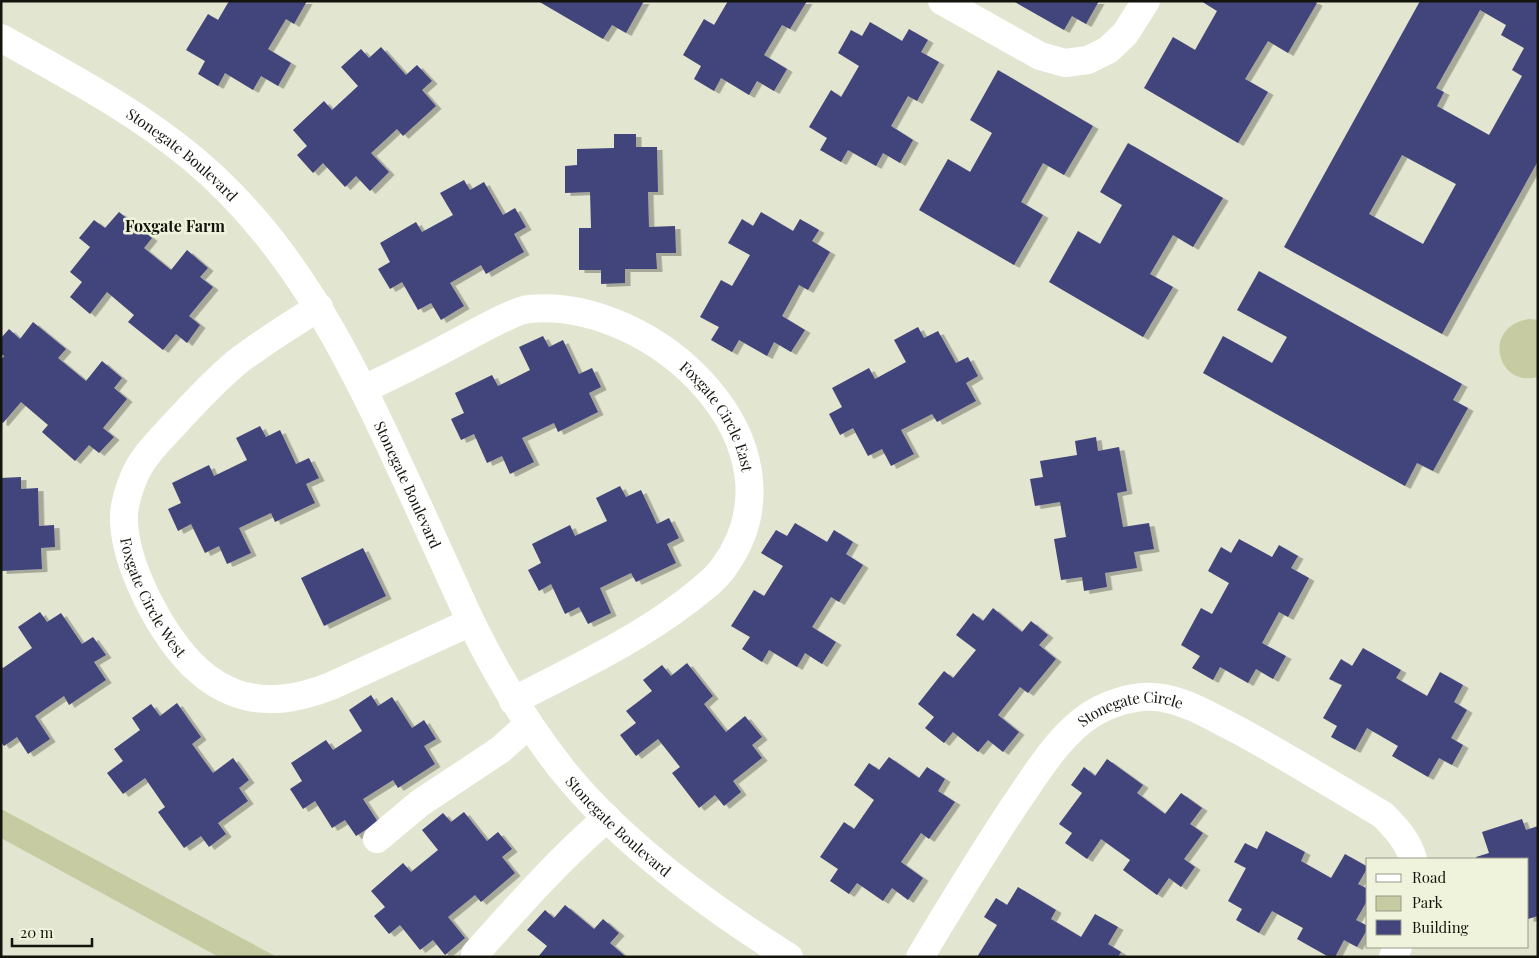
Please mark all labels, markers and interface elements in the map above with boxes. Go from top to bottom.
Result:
street label: Stonegate Boulevard [123,103,243,205]
district label: Foxgate Farm [125,215,226,236]
street label: Foxgate Circle East [676,356,758,474]
street label: Stonegate Boulevard [370,418,446,552]
street label: Foxgate Circle West [116,536,191,662]
street label: Stonegate Circle [1073,687,1186,731]
street label: Stonegate Boulevard [562,772,676,881]
legend [1366,858,1529,948]
text: Road [1412,867,1446,887]
text: Park [1412,892,1444,912]
scale bar [12,916,92,948]
text: Building [1412,917,1469,937]
text: 20 m [20,922,54,942]

